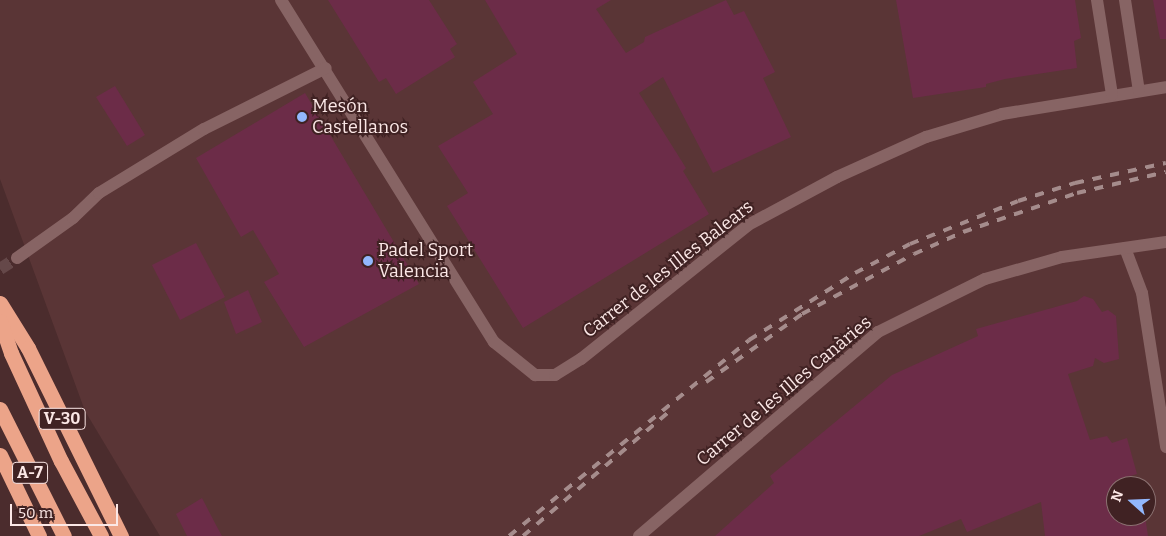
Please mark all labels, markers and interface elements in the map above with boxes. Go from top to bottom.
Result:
place label: Mesón Castellanos [312,96,408,138]
marker: Mesón Castellanos [296,111,308,123]
street label: Carrer de les Illes Balears [579,196,757,342]
place label: Padel Sport Valencia [378,240,473,282]
marker: Padel Sport Valencia [362,255,374,267]
street label: Carrer de les Illes Canàries [692,311,876,471]
road number: V-30 [38,406,86,432]
road number: A-7 [11,459,49,486]
north arrow [1106,476,1156,526]
text: N [1108,488,1127,504]
scale bar [12,494,120,526]
text: 50 m [18,504,53,522]

